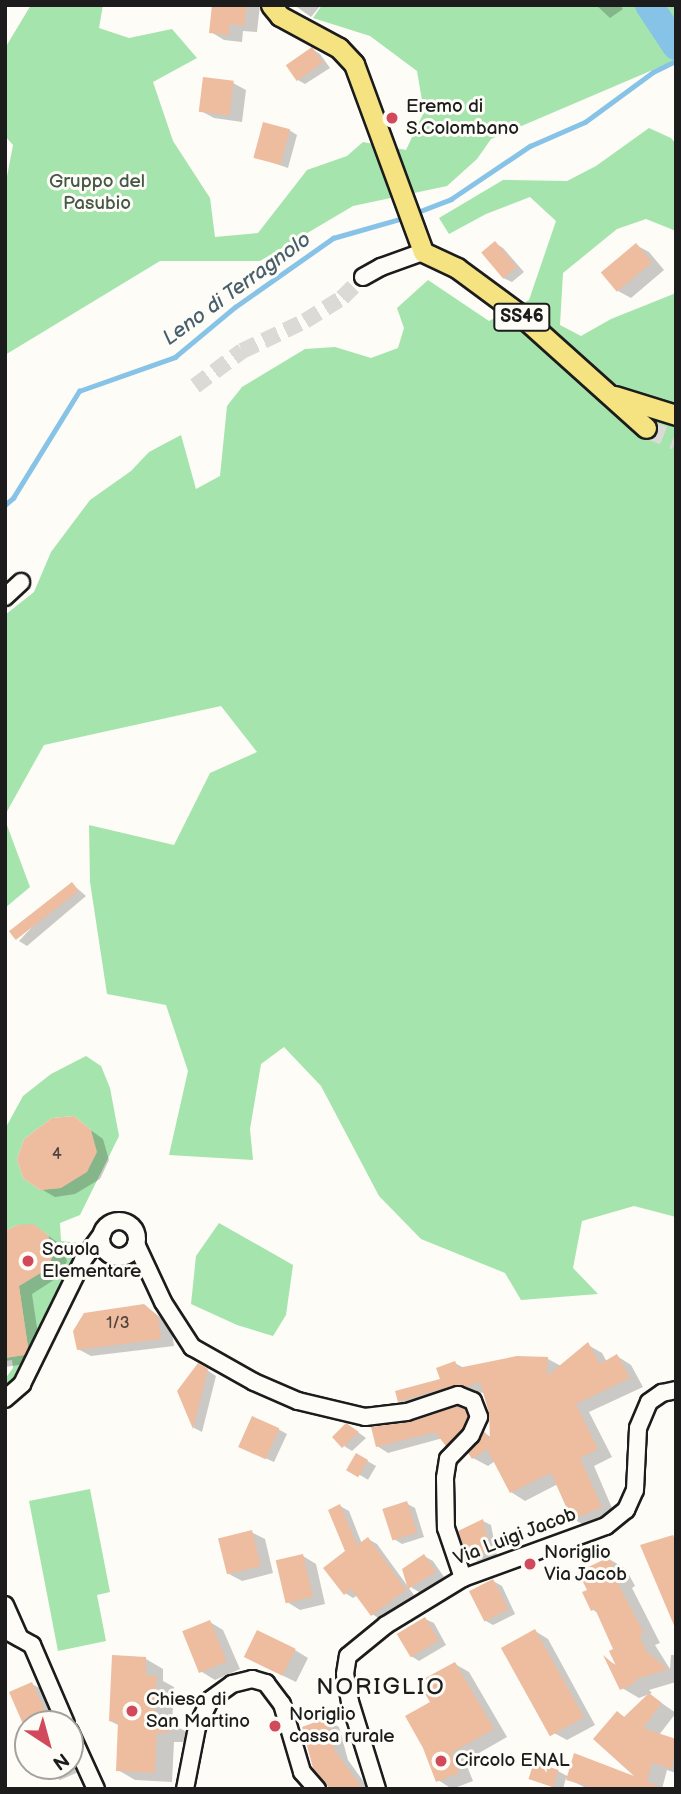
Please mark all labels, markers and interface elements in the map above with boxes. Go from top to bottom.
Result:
place label: Eremo di S.Colombano [406,96,519,140]
marker: Eremo di S.Colombano [384,110,400,126]
park label: Gruppo del Pasubio [49,171,145,215]
water label: Leno di Terragnolo [158,227,316,351]
road number: SS46 [492,302,552,332]
house number: 4 [52,1145,62,1165]
place label: Scuola Elementare [42,1239,141,1283]
marker: Scuola Elementare [20,1253,36,1269]
house number: 1/3 [106,1314,130,1334]
street label: Via Luigi Jacob [450,1503,580,1571]
place label: Noriglio Via Jacob [544,1542,628,1586]
marker: Noriglio Via Jacob [522,1556,538,1572]
district label: NORIGLIO [317,1673,445,1701]
place label: Chiesa di San Martino [146,1689,250,1733]
marker: Chiesa di San Martino [124,1703,140,1719]
place label: Noriglio cassa rurale [289,1704,395,1748]
north arrow [14,1710,84,1780]
marker: Noriglio cassa rurale [267,1718,283,1734]
text: N [48,1747,73,1774]
place label: Circolo ENAL [455,1750,570,1772]
marker: Circolo ENAL [433,1753,449,1769]

